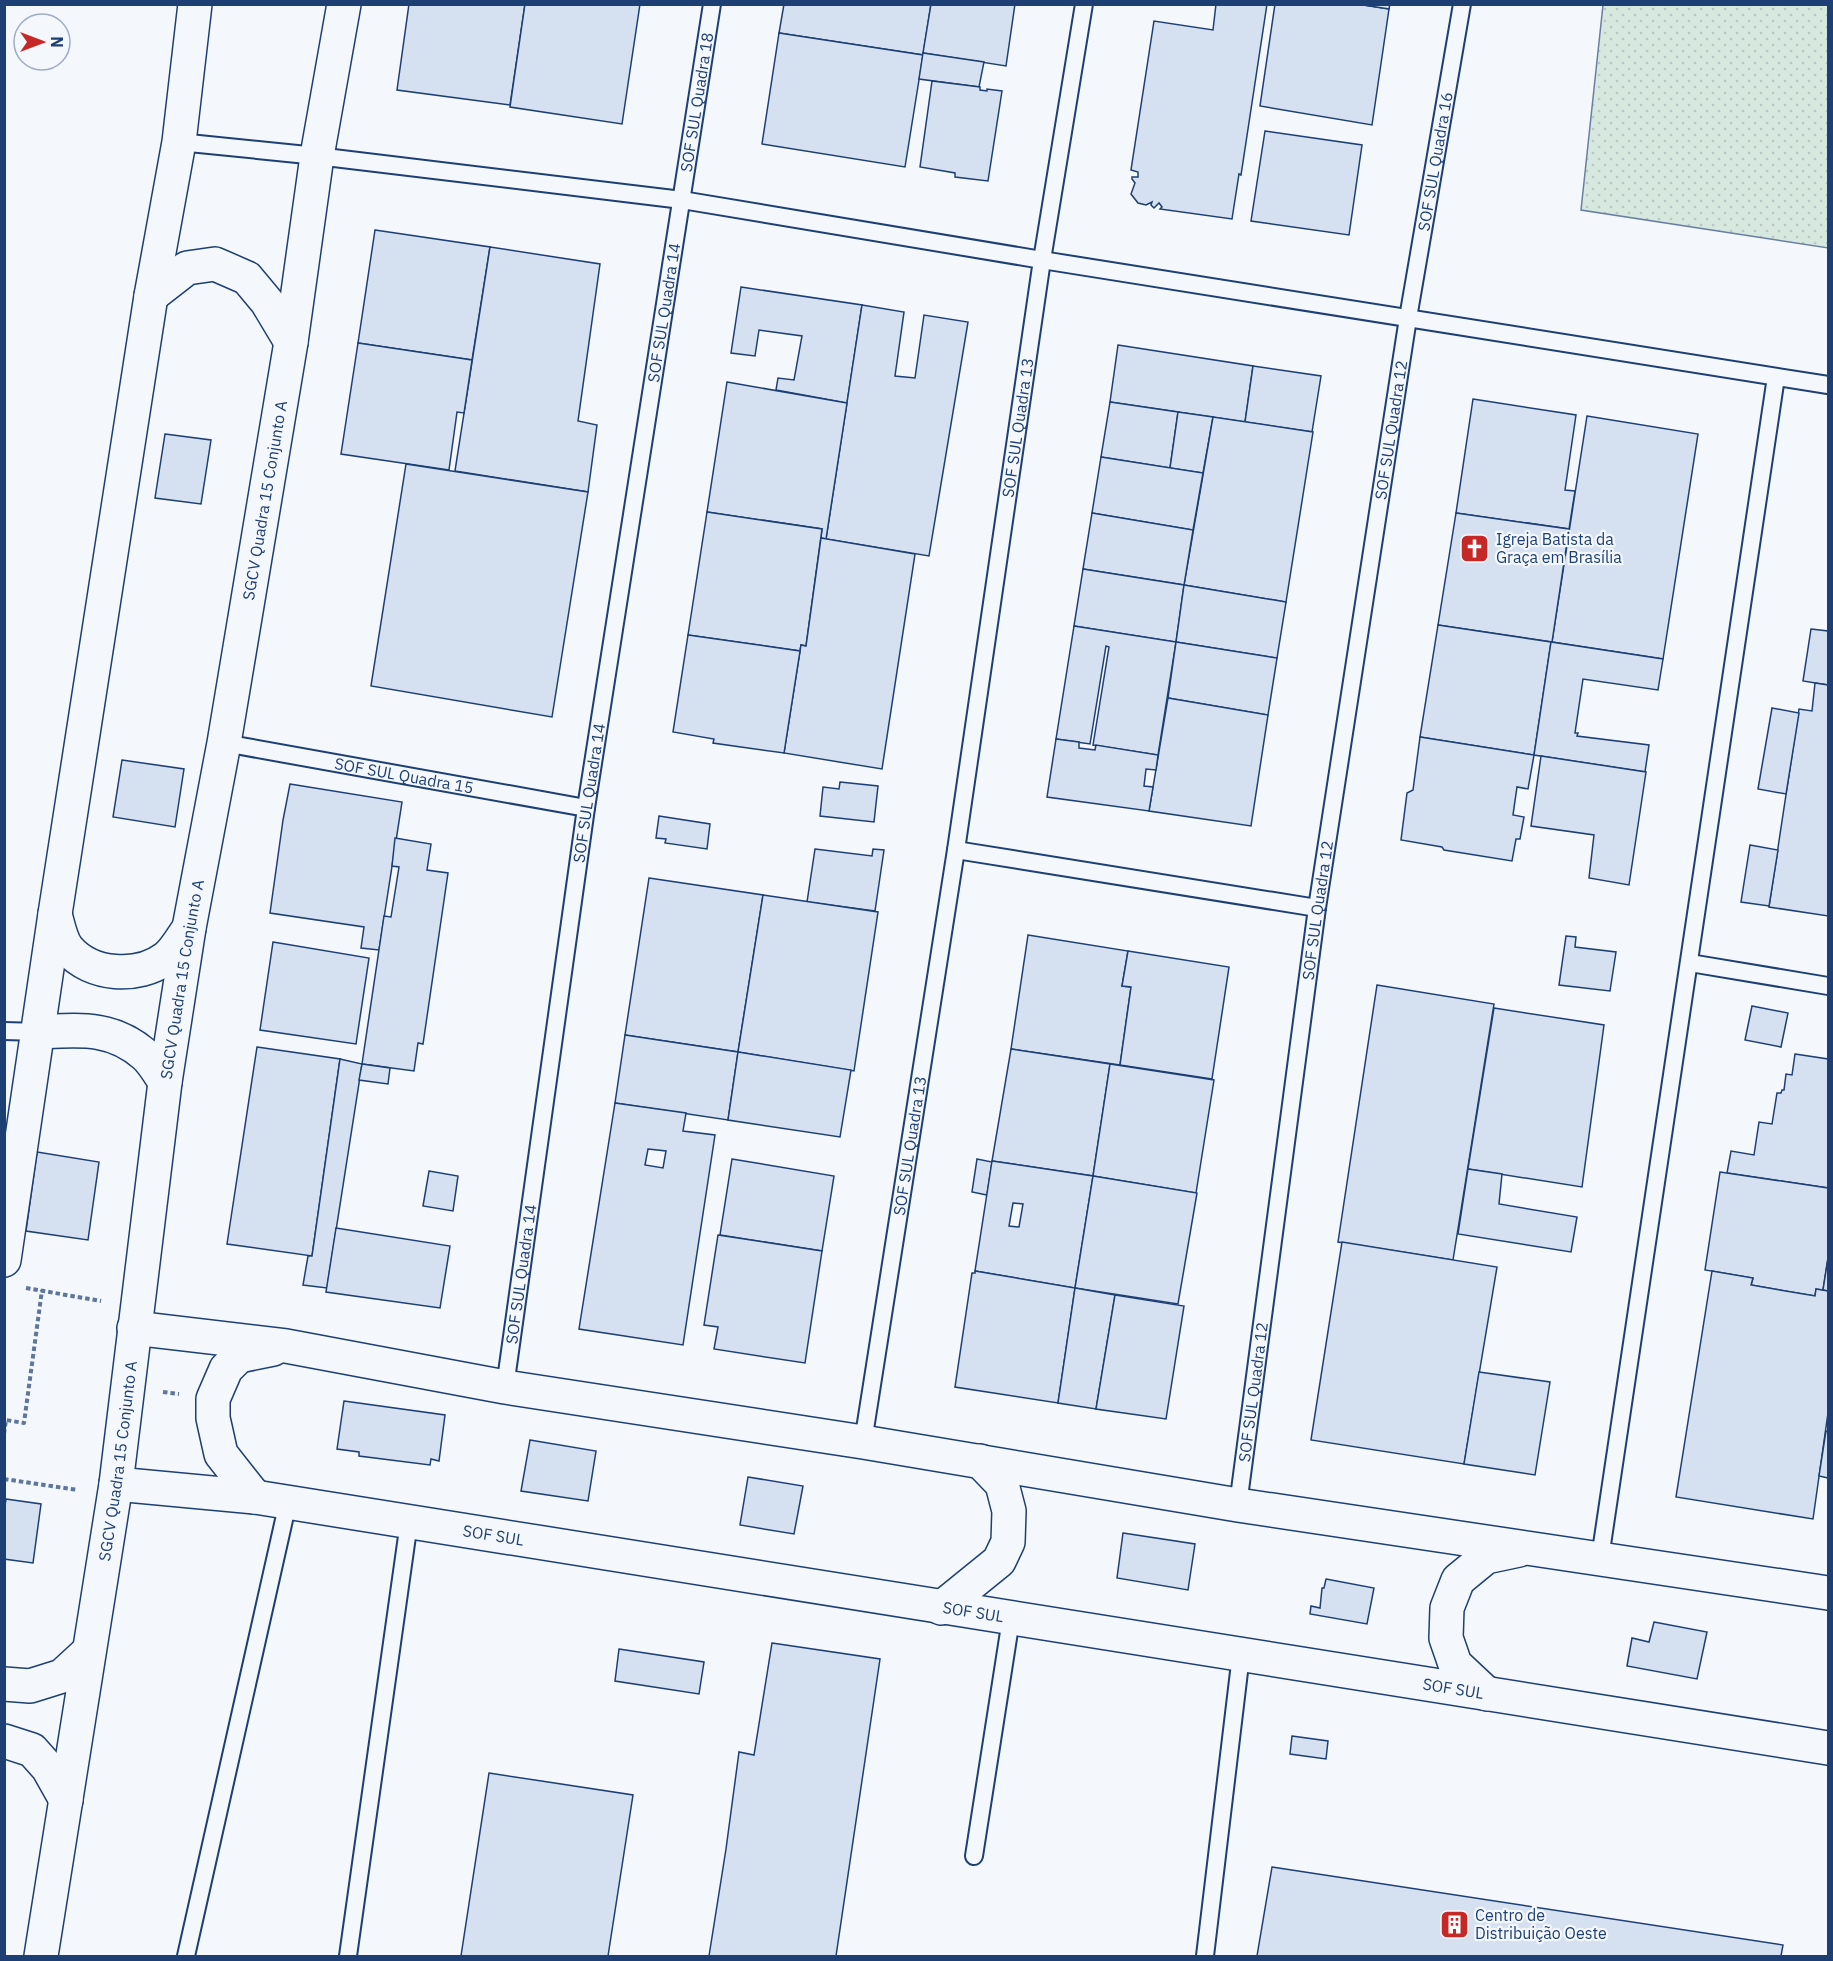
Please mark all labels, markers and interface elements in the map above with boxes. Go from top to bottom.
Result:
north arrow [12,12,72,72]
street label: SOF SUL Quadra 18 [676,31,717,173]
text: N [47,36,67,48]
street label: SOF SUL Quadra 16 [1413,90,1457,233]
street label: SOF SUL Quadra 14 [643,242,684,384]
street label: SOF SUL Quadra 13 [997,357,1038,499]
street label: SOF SUL Quadra 12 [1370,359,1411,501]
street label: SGCV Quadra 15 Conjunto A [238,399,291,602]
place label: Igreja Batista da Graça em Brasília [1496,529,1622,567]
church icon: Igreja Batista da Graça em Brasília [1459,532,1491,564]
street label: SOF SUL Quadra 14 [568,722,609,864]
street label: SOF SUL Quadra 15 [333,753,475,798]
street label: SOF SUL Quadra 12 [1298,839,1337,981]
street label: SGCV Quadra 15 Conjunto A [156,878,208,1081]
street label: SOF SUL Quadra 13 [889,1074,930,1217]
street label: SOF SUL Quadra 14 [501,1203,540,1345]
street label: SOF SUL Quadra 12 [1234,1321,1272,1463]
street label: SGCV Quadra 15 Conjunto A [94,1360,141,1563]
street label: SOF SUL [461,1520,525,1550]
street label: SOF SUL [941,1597,1005,1626]
street label: SOF SUL [1421,1673,1485,1703]
place label: Centro de Distribuição Oeste [1475,1905,1607,1943]
building icon: Centro de Distribuição Oeste [1438,1908,1470,1940]

